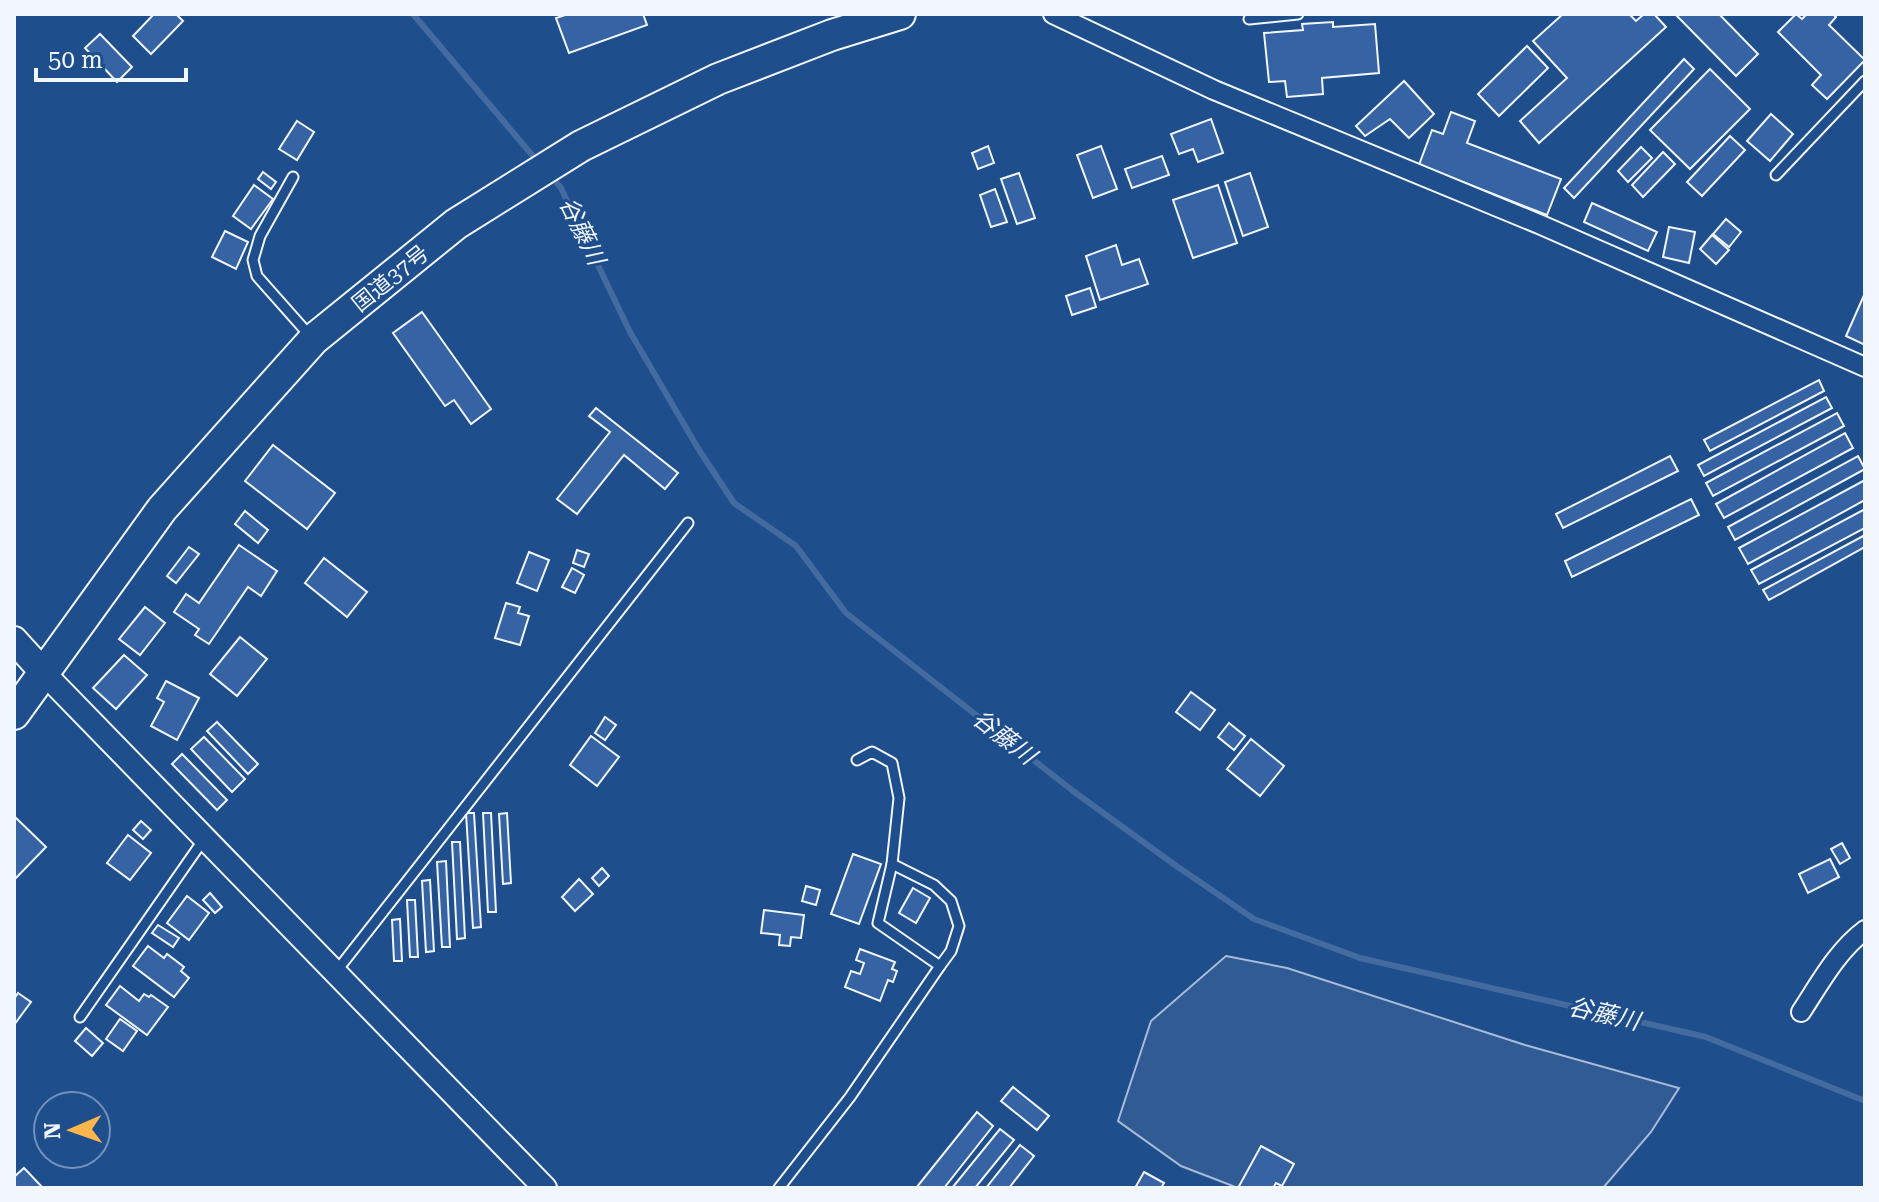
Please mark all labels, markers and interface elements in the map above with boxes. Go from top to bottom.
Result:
scale bar [36,32,186,82]
text: 50 m [48,46,103,74]
water label: 谷藤川 [554,193,612,272]
street label: 国道37号 [347,240,433,317]
water label: 谷藤川 [967,704,1043,772]
water label: 谷藤川 [1566,992,1645,1036]
north arrow [32,1090,112,1170]
text: N [40,1122,65,1140]

